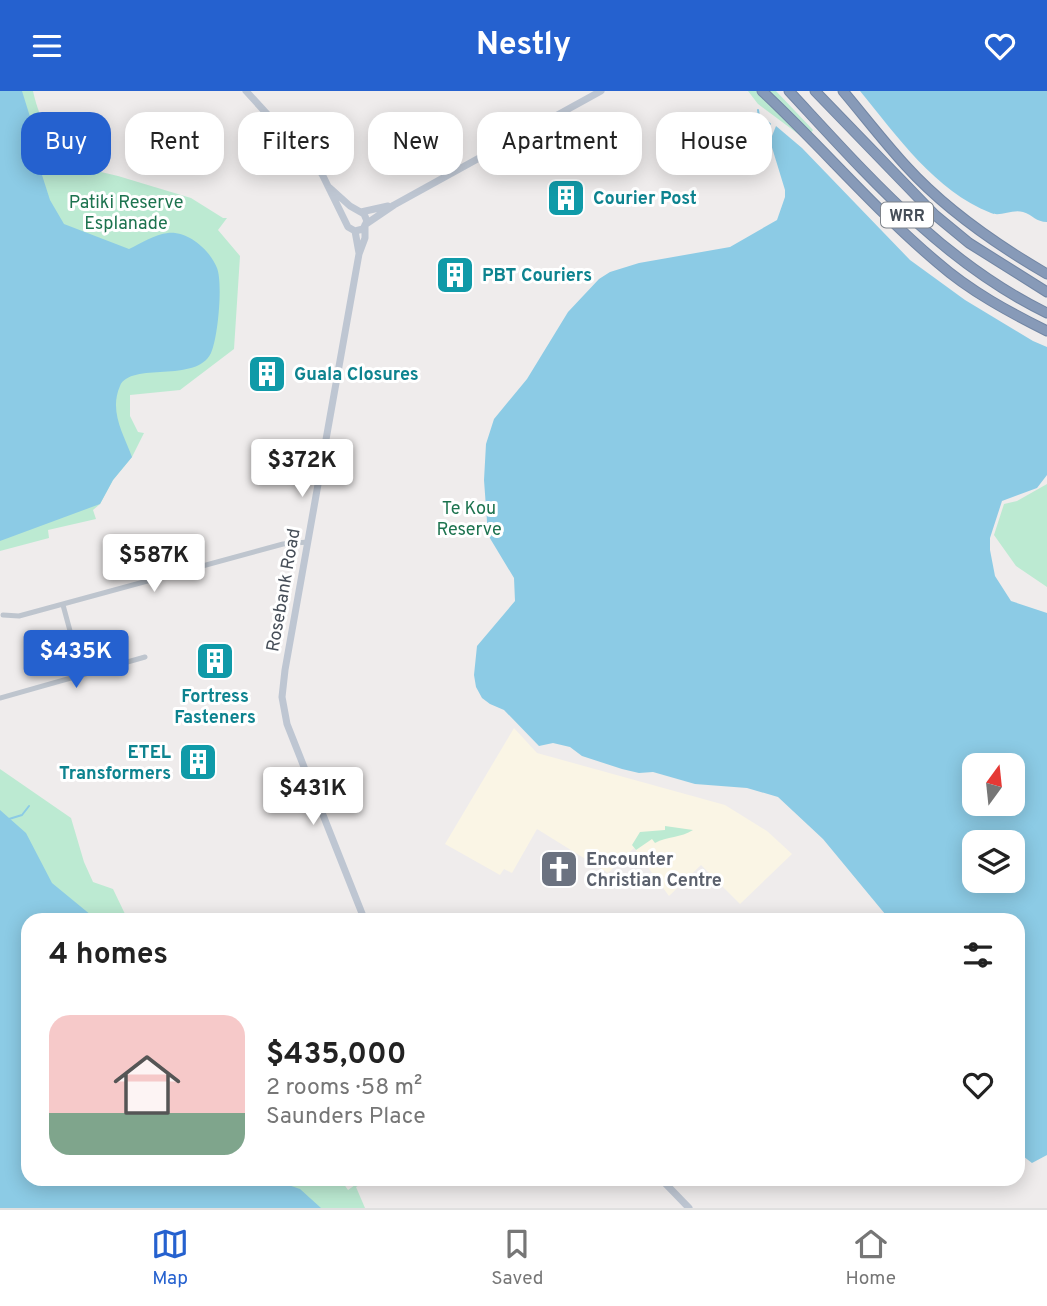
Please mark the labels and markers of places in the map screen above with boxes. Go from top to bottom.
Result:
building icon: Courier Post [545,177,587,219]
place label: Courier Post [593,188,697,211]
building icon: PBT Couriers [434,254,476,296]
place label: PBT Couriers [482,265,592,288]
building icon: Guala Closures [246,353,288,395]
place label: Guala Closures [294,364,419,387]
pin: $372K [253,439,351,499]
pin: $587K [105,535,203,594]
pin: $435K [27,631,125,690]
building icon: Fortress Fasteners [194,640,236,682]
place label: Fortress Fasteners [174,686,256,730]
building icon: ETEL Transformers [177,741,219,783]
place label: ETEL Transformers [59,742,171,786]
pin: $431K [264,767,362,827]
church icon: Encounter Christian Centre [538,848,580,890]
place label: Encounter Christian Centre [586,849,722,893]

